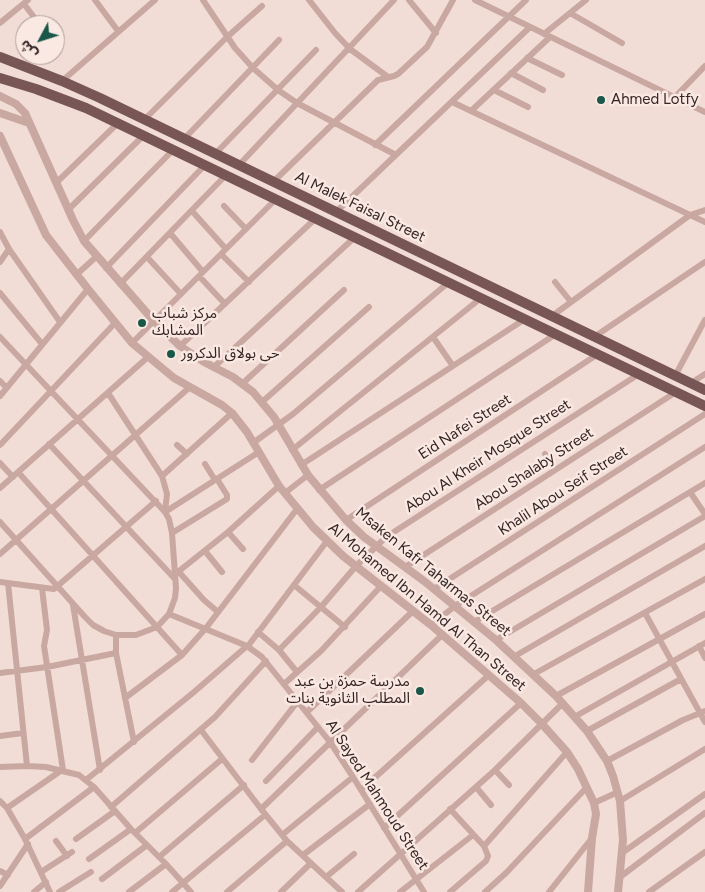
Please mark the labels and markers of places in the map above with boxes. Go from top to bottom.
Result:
place label: Ahmed Lotfy [611,91,699,109]
marker: Ahmed Lotfy [595,94,607,106]
place label: مركز شباب المشابك [152,305,217,340]
marker: مركز شباب المشابك [136,317,148,329]
place label: حى بولاق الدكرور [181,345,280,363]
marker: حى بولاق الدكرور [165,348,177,360]
place label: مدرسة حمزة بن عبد المطلب الثانوية بنات [286,673,410,708]
marker: مدرسة حمزة بن عبد المطلب الثانوية بنات [414,685,426,697]

